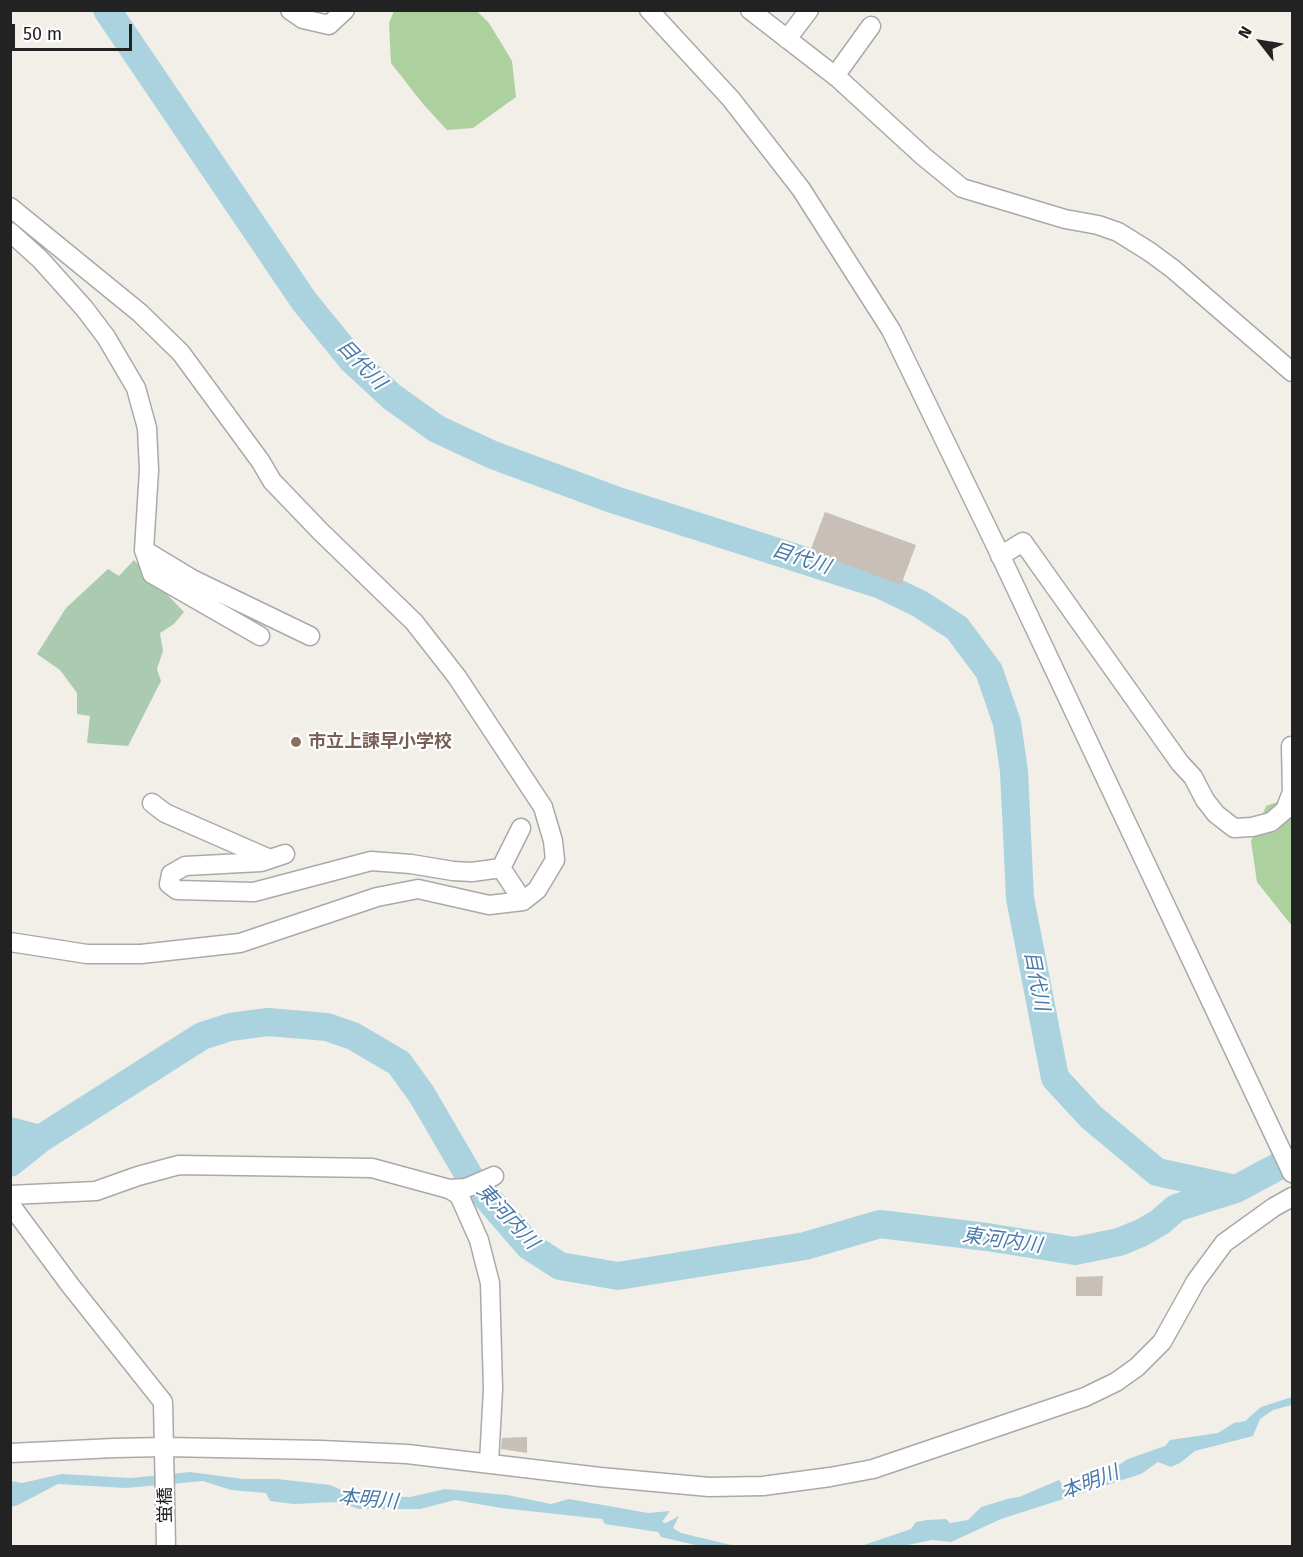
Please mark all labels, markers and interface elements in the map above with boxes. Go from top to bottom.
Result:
scale bar [15,12,135,50]
north arrow [1231,12,1291,72]
text: 50 m [23,23,62,45]
text: N [1234,23,1256,42]
water label: 目代川 [332,335,390,395]
water label: 目代川 [769,538,833,580]
place label: 市立上諫早小学校 [308,731,452,753]
marker: 市立上諫早小学校 [289,735,303,749]
water label: 目代川 [1018,949,1054,1013]
water label: 東河内川 [471,1180,543,1254]
water label: 東河内川 [961,1224,1043,1258]
water label: 本明川 [1058,1461,1122,1505]
water label: 本明川 [337,1485,399,1515]
street label: 蛍橋 [155,1487,177,1523]

